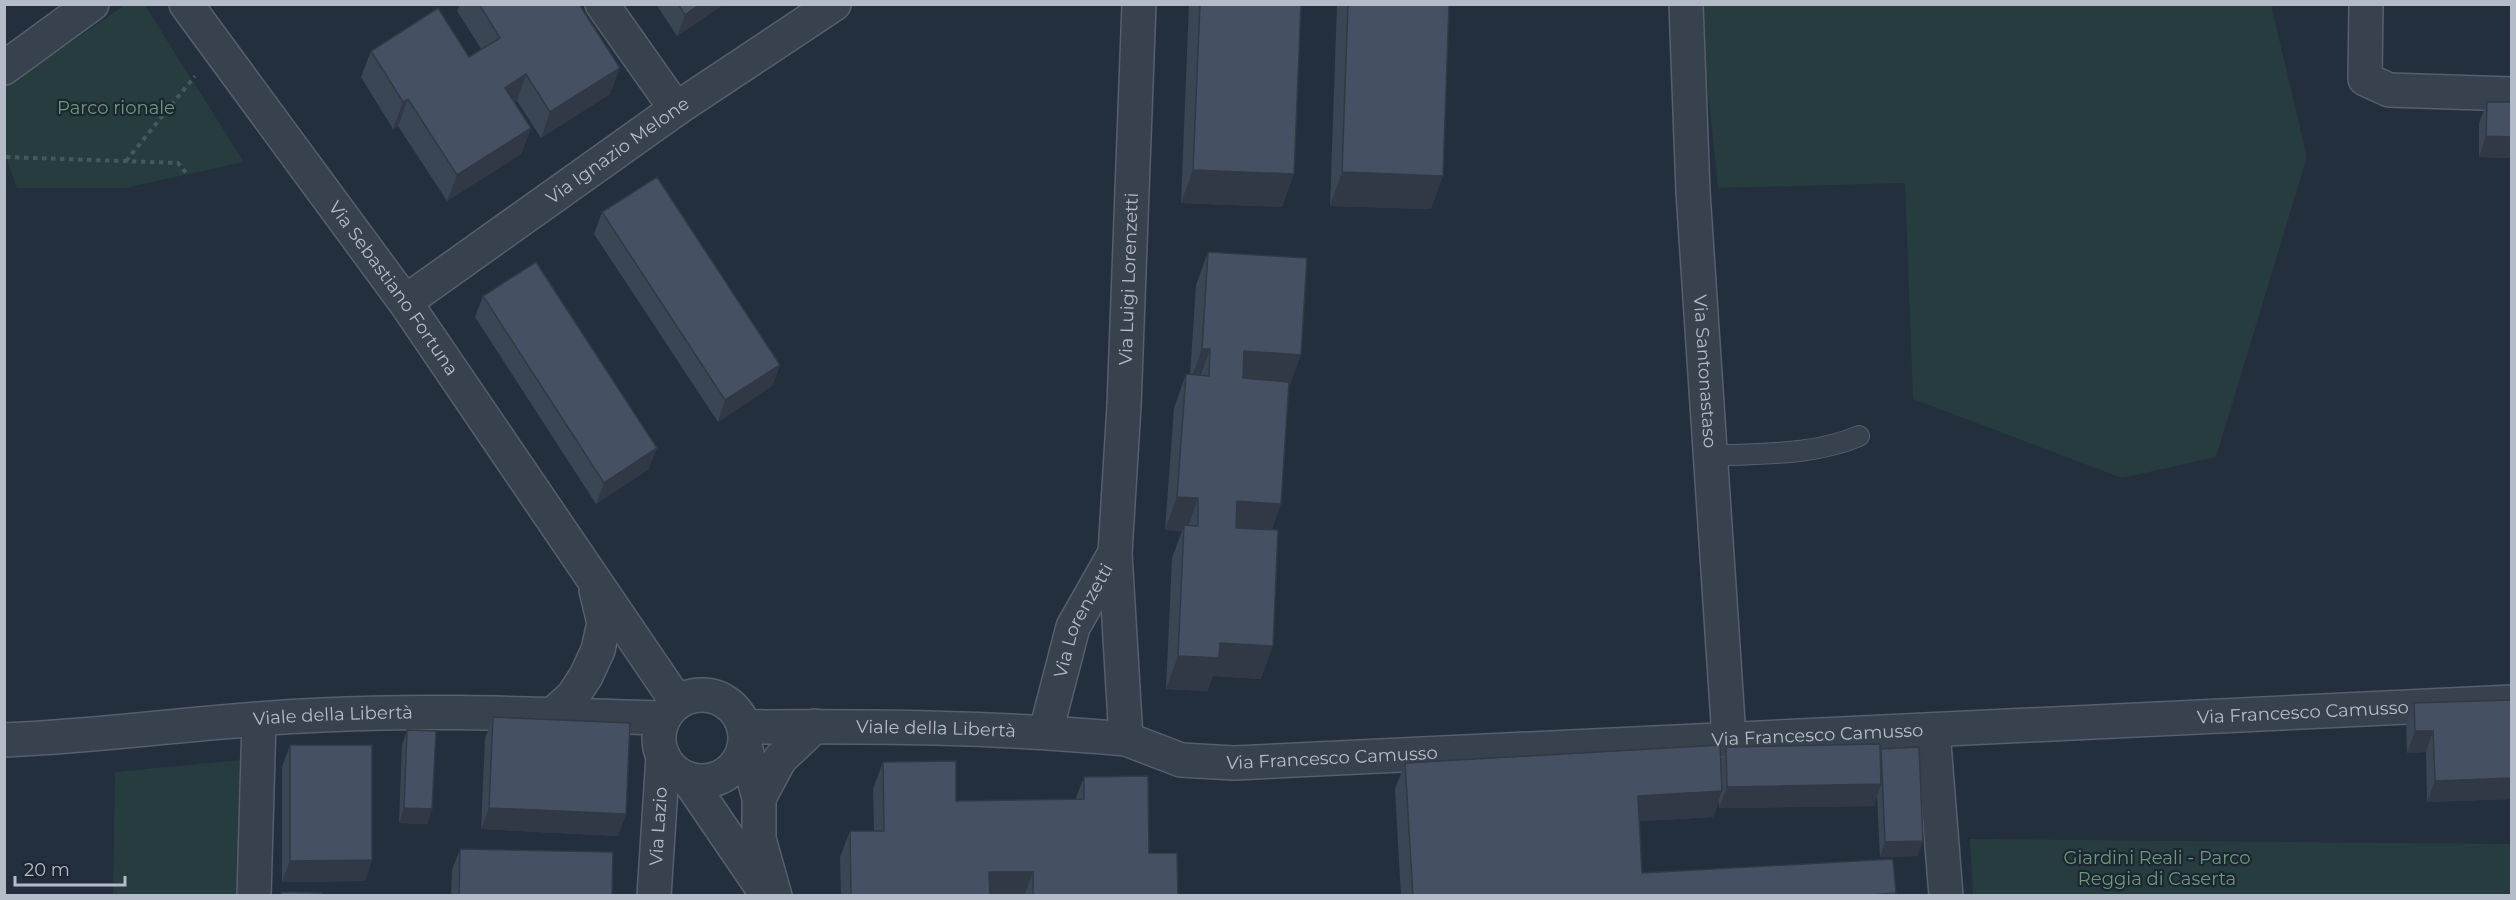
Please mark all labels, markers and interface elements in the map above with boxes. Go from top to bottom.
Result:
street label: Via Ignazio Melone [542,92,693,209]
park label: Parco rionale [57,97,175,119]
street label: Via Luigi Lorenzetti [1115,192,1143,366]
street label: Via Sebastiano Fortuna [324,197,463,380]
street label: Via Santonastaso [1689,294,1721,449]
street label: Via Lorenzetti [1049,560,1118,680]
street label: Via Francesco Camusso [2196,696,2409,728]
street label: Viale della Libertà [252,701,413,730]
street label: Viale della Libertà [856,716,1016,742]
street label: Via Francesco Camusso [1711,719,1924,751]
street label: Via Francesco Camusso [1225,742,1438,774]
street label: Via Lazio [645,786,672,866]
park label: Giardini Reali - Parco Reggia di Caserta [2064,847,2250,890]
scale bar [15,849,124,887]
text: 20 m [24,859,70,881]

